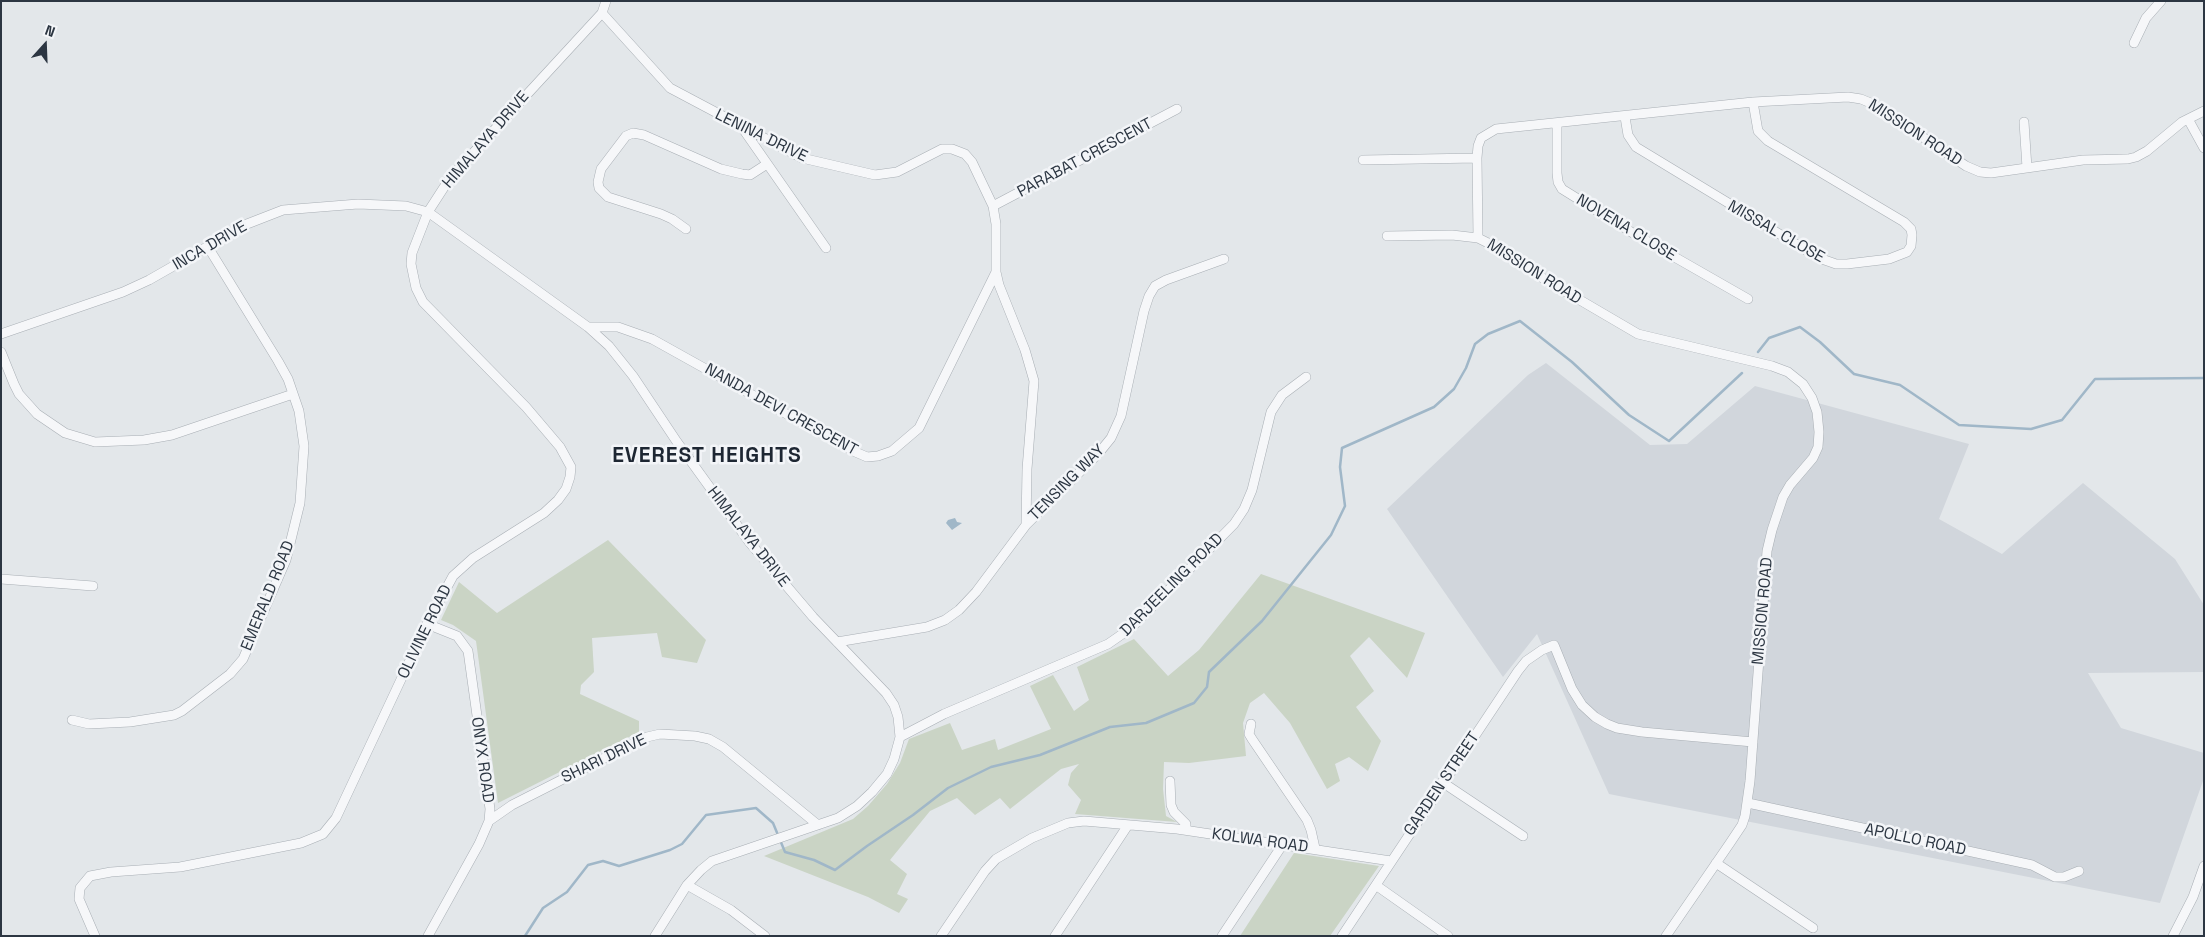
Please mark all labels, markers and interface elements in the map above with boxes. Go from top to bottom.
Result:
north arrow [20,20,70,70]
text: N [43,21,58,41]
street label: HIMALAYA DRIVE [439,88,533,192]
street label: MISSION ROAD [1864,96,1966,170]
street label: LENINA DRIVE [712,105,810,167]
street label: PARABAT CRESCENT [1014,114,1156,202]
street label: NOVENA CLOSE [1573,191,1679,265]
street label: MISSAL CLOSE [1724,197,1828,267]
street label: INCA DRIVE [170,217,250,275]
street label: MISSION ROAD [1483,235,1585,309]
street label: NANDA DEVI CRESCENT [701,360,861,460]
street label: TENSING WAY [1025,441,1109,525]
district label: EVEREST HEIGHTS [610,443,804,469]
street label: HIMALAYA DRIVE [703,483,793,591]
street label: DARJEELING ROAD [1117,530,1227,640]
street label: EMERALD ROAD [237,538,299,654]
street label: MISSION ROAD [1749,556,1777,666]
street label: OLIVINE ROAD [394,582,456,682]
street label: ONYX ROAD [466,716,498,804]
street label: GARDEN STREET [1400,728,1484,840]
street label: SHARI DRIVE [558,730,650,788]
street label: APOLLO ROAD [1862,820,1968,860]
street label: KOLWA ROAD [1211,825,1309,857]

